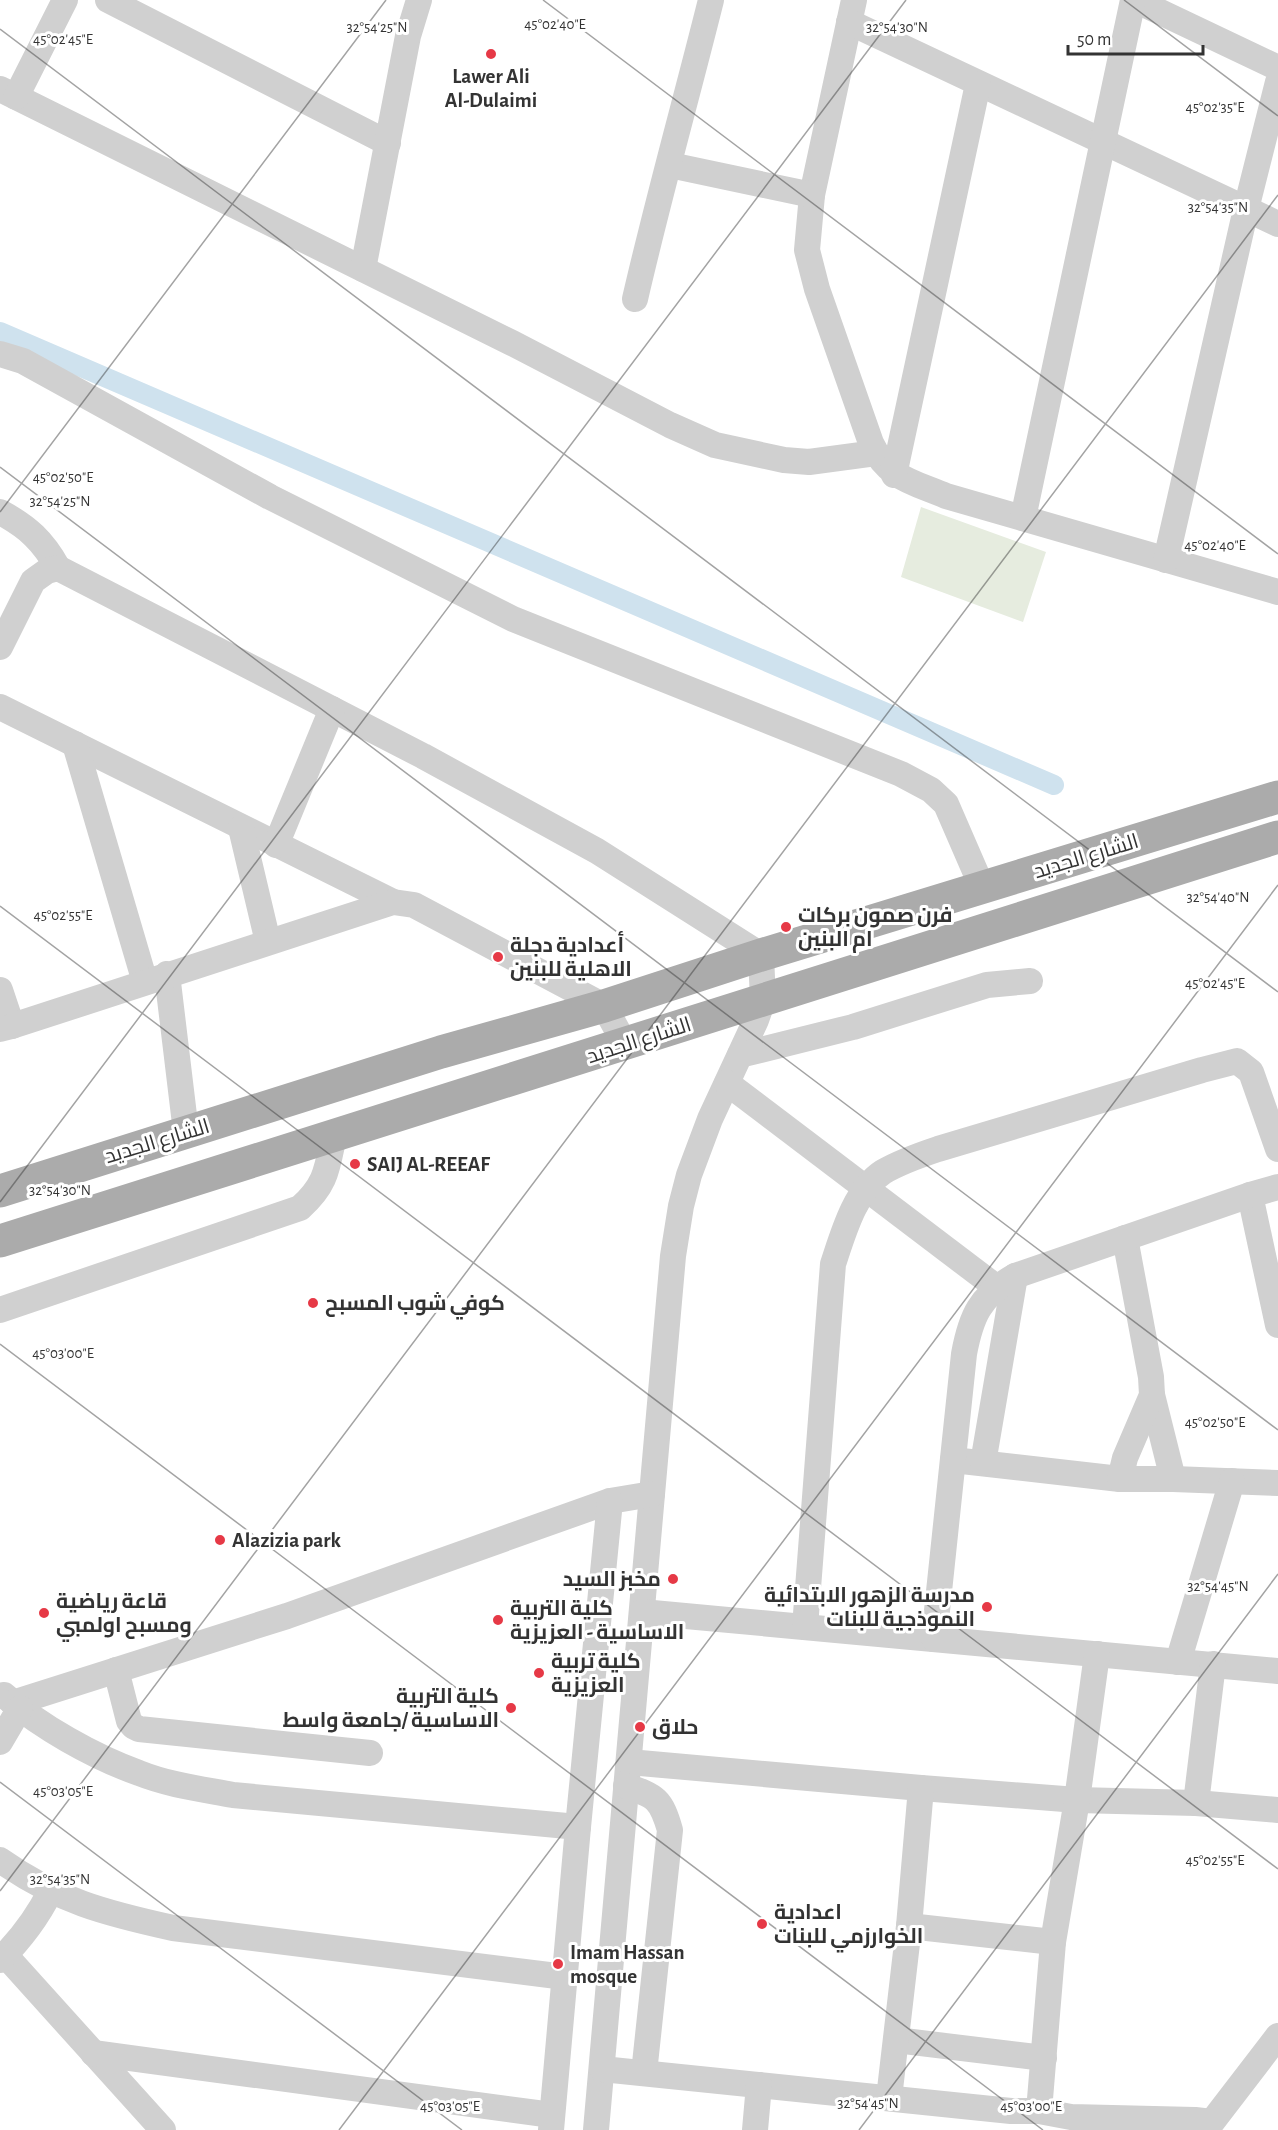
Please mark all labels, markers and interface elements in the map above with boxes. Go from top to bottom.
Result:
text: 45°02'40"E [524,17,586,32]
scale bar [1068,18,1203,56]
text: 32°54'25"N [347,20,407,35]
text: 32°54'30"N [866,20,928,35]
text: 50 m [1077,31,1111,49]
text: 45°02'45"E [33,32,93,47]
marker: Lawer Ali Al-Dulaimi [484,47,498,61]
place label: Lawer Ali Al-Dulaimi [445,66,537,111]
text: 45°02'35"E [1186,100,1245,115]
text: 32°54'35"N [1188,200,1248,215]
text: 45°02'50"E [33,470,93,485]
text: 32°54'25"N [30,494,90,509]
text: 45°02'40"E [1184,538,1246,553]
street label: الشارع الجديد [1031,831,1142,885]
text: 32°54'40"N [1187,890,1249,905]
place label: فرن صمون بركات ام البنين [798,905,953,953]
text: 45°02'55"E [33,908,93,923]
marker: فرن صمون بركات ام البنين [779,920,793,934]
place label: أعدادية دجلة الاهلية للبنين [510,931,632,981]
marker: أعدادية دجلة الاهلية للبنين [491,950,505,964]
text: 45°02'45"E [1185,976,1245,991]
street label: الشارع الجديد [584,1014,695,1070]
street label: الشارع الجديد [102,1116,213,1170]
place label: SAIJ AL-REEAF [367,1154,490,1175]
marker: SAIJ AL-REEAF [348,1157,362,1171]
text: 32°54'30"N [29,1183,91,1198]
place label: كوفي شوب المسبح [325,1292,505,1320]
marker: كوفي شوب المسبح [306,1296,320,1310]
text: 45°03'00"E [32,1346,94,1361]
text: 45°02'50"E [1185,1415,1245,1430]
place label: Alazizia park [232,1530,341,1551]
marker: Alazizia park [213,1533,227,1547]
place label: مخبز السيد [563,1569,661,1591]
marker: مخبز السيد [666,1572,680,1586]
text: 32°54'45"N [1187,1579,1249,1594]
place label: مدرسة الزهور الابتدائية النموذجية للبنات [764,1585,975,1632]
place label: قاعة رياضية ومسبح اولمبي [56,1591,192,1642]
place label: كلية التربية الاساسية - العزيزية [510,1598,684,1644]
marker: مدرسة الزهور الابتدائية النموذجية للبنات [980,1600,994,1614]
marker: قاعة رياضية ومسبح اولمبي [37,1606,51,1620]
marker: كلية التربية الاساسية - العزيزية [491,1613,505,1627]
place label: كلية تربية العزيزية [551,1651,641,1697]
marker: كلية تربية العزيزية [532,1666,546,1680]
place label: كلية التربية الاساسية /جامعة واسط [283,1686,499,1733]
marker: كلية التربية الاساسية /جامعة واسط [504,1701,518,1715]
place label: حلاق [652,1717,698,1740]
marker: حلاق [633,1720,647,1734]
text: 45°03'05"E [33,1784,93,1799]
text: 45°02'55"E [1185,1853,1245,1868]
text: 32°54'35"N [30,1872,90,1887]
place label: اعدادية الخوارزمي للبنات [774,1902,923,1953]
marker: اعدادية الخوارزمي للبنات [755,1917,769,1931]
place label: Imam Hassan mosque [570,1942,685,1987]
marker: Imam Hassan mosque [551,1957,565,1971]
text: 32°54'45"N [837,2096,899,2111]
text: 45°03'05"E [420,2099,480,2114]
text: 45°03'00"E [1000,2099,1062,2114]

